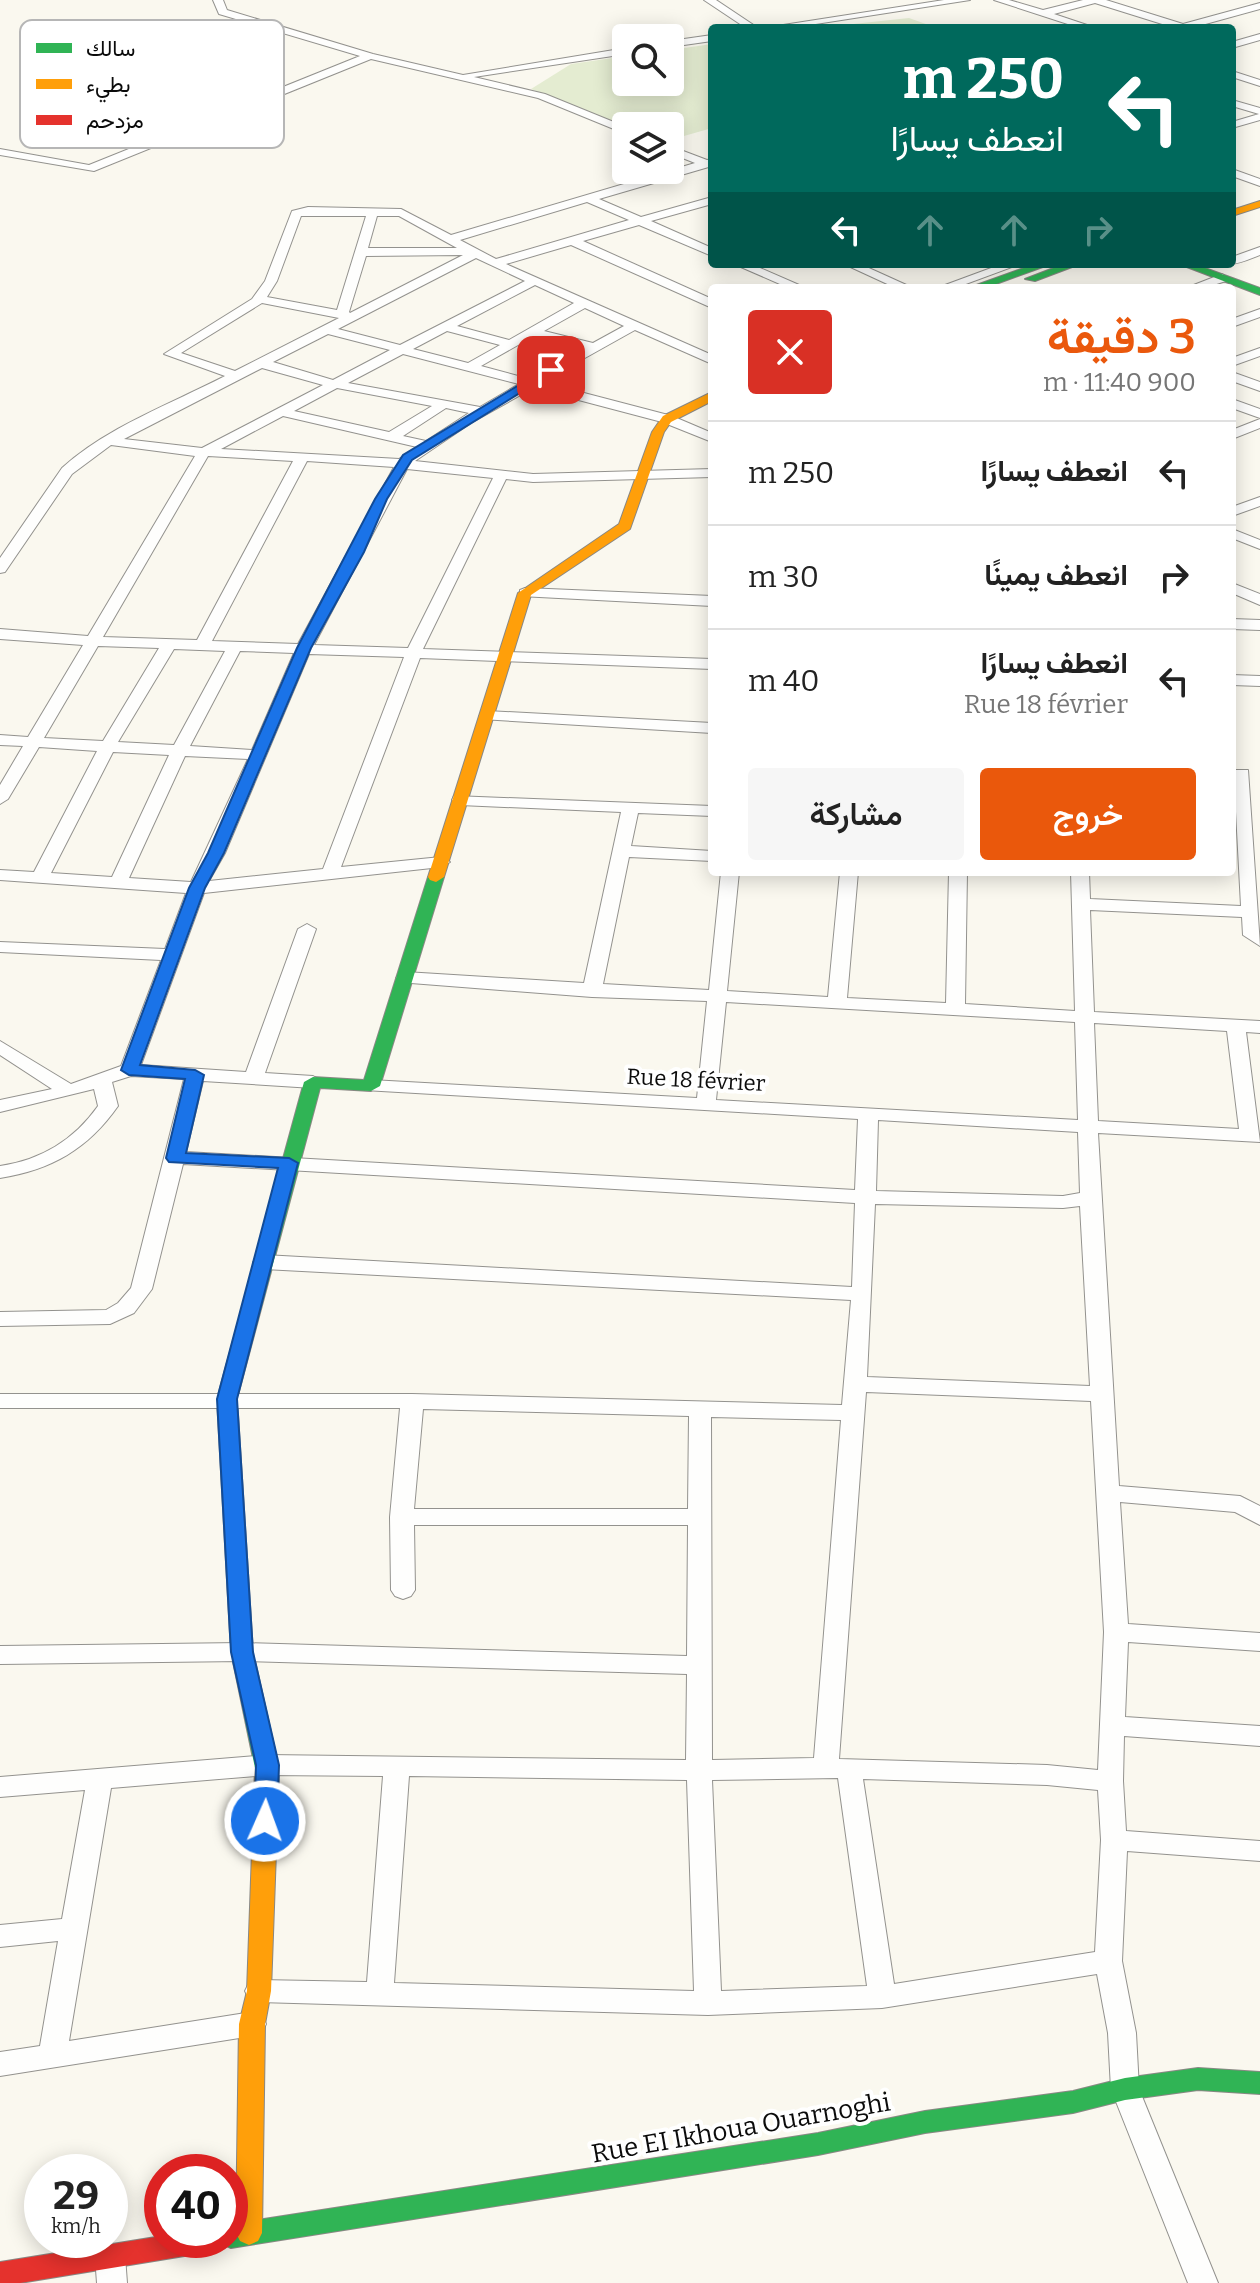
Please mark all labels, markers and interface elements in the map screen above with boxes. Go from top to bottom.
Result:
legend [20,20,284,148]
map controls [612,24,684,184]
button: search [612,24,684,96]
text: سالك [86,35,135,62]
text: 250 m [903,46,1064,113]
icon: left [1092,56,1196,160]
text: بطيء [86,71,131,103]
text: مزدحم [86,107,144,135]
button: layers [612,112,684,184]
text: انعطف يسارًا [891,117,1064,161]
icon: left [824,208,868,252]
icon: ahead [908,208,952,252]
icon: ahead [992,208,1036,252]
icon: right [1076,208,1120,252]
text: 3 دقيقة [1047,308,1196,366]
button: close [748,310,832,394]
pin [517,336,585,404]
icon: arrive [529,348,573,392]
text: 900 m · 11:40 [1043,367,1196,398]
icon: left [1152,451,1196,495]
text: انعطف يسارًا [981,453,1128,489]
text: 250 m [748,455,834,491]
icon: right [1152,555,1196,599]
text: انعطف يمينًا [984,557,1128,593]
text: 30 m [748,559,819,595]
text: انعطف يسارًا [981,645,1128,681]
icon: left [1152,659,1196,703]
text: 40 m [748,663,819,699]
text: Rue 18 février [964,689,1128,720]
button: مشاركة [748,768,964,860]
button: خروج [980,768,1196,860]
street label: Rue 18 février [626,1063,766,1097]
position arrow [223,1779,307,1863]
street label: Rue EI Ikhoua Ouarnoghi [589,2086,893,2170]
speed limit sign: 40 [144,2154,248,2258]
text: 29 [53,2172,99,2220]
text: km/h [51,2214,101,2238]

